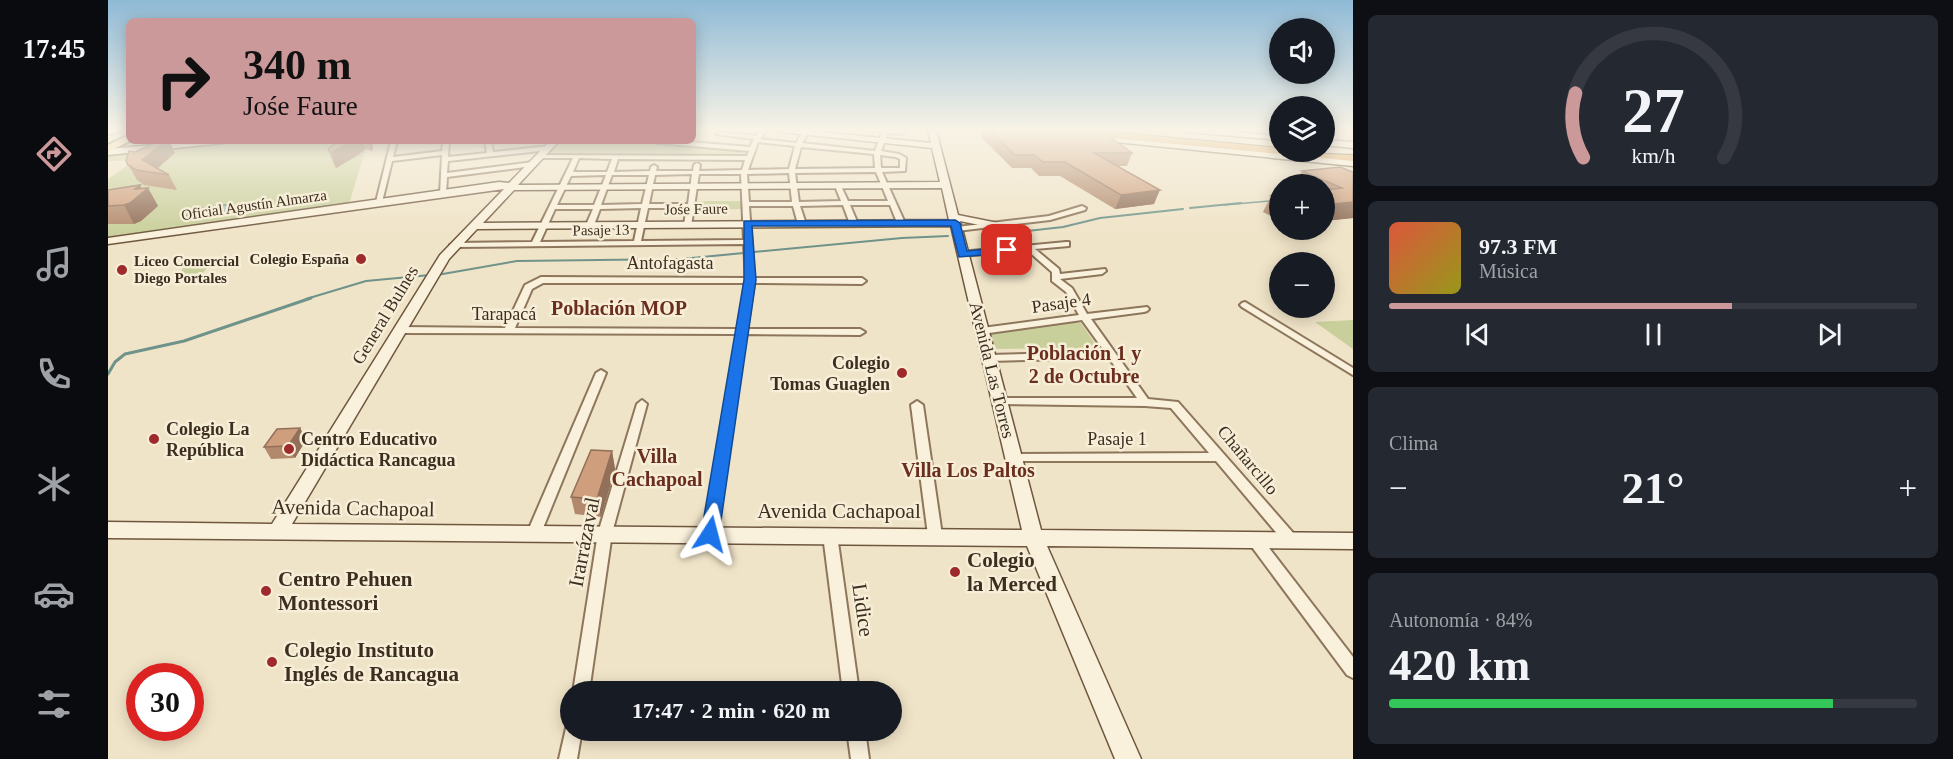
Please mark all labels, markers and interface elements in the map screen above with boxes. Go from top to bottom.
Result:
map controls [1269,18,1335,318]
button: sound [1269,18,1335,84]
text: 17:45 [23,34,86,64]
icon: right [144,42,222,120]
text: 340 m [243,42,352,88]
text: 27 [1622,76,1684,145]
text: Jośe Faure [243,91,358,121]
button: layers [1269,96,1335,162]
icon: directions [33,133,75,175]
text: km/h [1631,144,1675,168]
button: + [1269,174,1335,240]
street label: Oficial Agustín Almarza [180,187,328,223]
street label: Jośe Faure [664,200,728,218]
street label: Pasaje 13 [572,222,630,238]
pin [981,224,1032,275]
icon: arrive [990,233,1023,266]
text: 97.3 FM [1479,234,1557,259]
icon: music [33,243,75,285]
place label: Colegio España [249,251,349,267]
marker: Colegio España [354,252,368,266]
button: − [1269,252,1335,318]
place label: Liceo Comercial Diego Portales [134,253,239,286]
street label: Antofagasta [627,253,713,273]
text: Música [1479,260,1538,282]
street label: General Bulnes [348,262,422,368]
marker: Liceo Comercial Diego Portales [115,263,129,277]
street label: Pasaje 4 [1030,289,1092,317]
district label: Población MOP [551,297,687,319]
street label: Avenida Las Torres [965,300,1019,440]
street label: Tarapacá [472,304,536,324]
icon: previous [1461,318,1494,351]
icon: pause [1637,318,1670,351]
icon: next [1813,318,1846,351]
district label: Población 1 y 2 de Octubre [1027,342,1141,387]
icon: phone [33,353,75,395]
place label: Colegio Tomas Guaglen [770,353,890,394]
marker: Colegio Tomas Guaglen [895,366,909,380]
place label: Colegio La República [166,419,250,460]
street label: Chañarcillo [1213,421,1283,499]
place label: Centro Educativo Didáctica Rancagua [301,429,456,470]
street label: Pasaje 1 [1087,429,1147,449]
marker: Colegio La República [147,432,161,446]
text: Clima [1389,432,1438,454]
marker: Centro Educativo Didáctica Rancagua [282,442,296,456]
district label: Villa Cachapoal [611,445,703,491]
district label: Villa Los Paltos [901,459,1035,481]
icon: climate [33,463,75,505]
text: 21° [1622,463,1685,513]
text: − [1389,470,1408,506]
text: + [1898,470,1917,506]
street label: Avenida Cachapoal [271,495,435,521]
street label: Irarrázaval [564,495,604,589]
street label: Avenida Cachapoal [757,499,921,523]
position arrow [678,502,742,566]
place label: Colegio la Merced [967,548,1057,596]
marker: Colegio la Merced [948,565,962,579]
place label: Centro Pehuen Montessori [278,567,413,615]
icon: car [33,573,75,615]
street label: Lidice [847,582,879,638]
marker: Centro Pehuen Montessori [259,584,273,598]
text: Autonomía · 84% [1389,609,1532,631]
place label: Colegio Instituto Inglés de Rancagua [284,638,460,686]
text: 420 km [1389,640,1530,690]
marker: Colegio Instituto Inglés de Rancagua [265,655,279,669]
speed limit sign: 30 [126,663,204,741]
icon: filters [33,683,75,725]
text: 17:47 · 2 min · 620 m [632,698,830,723]

